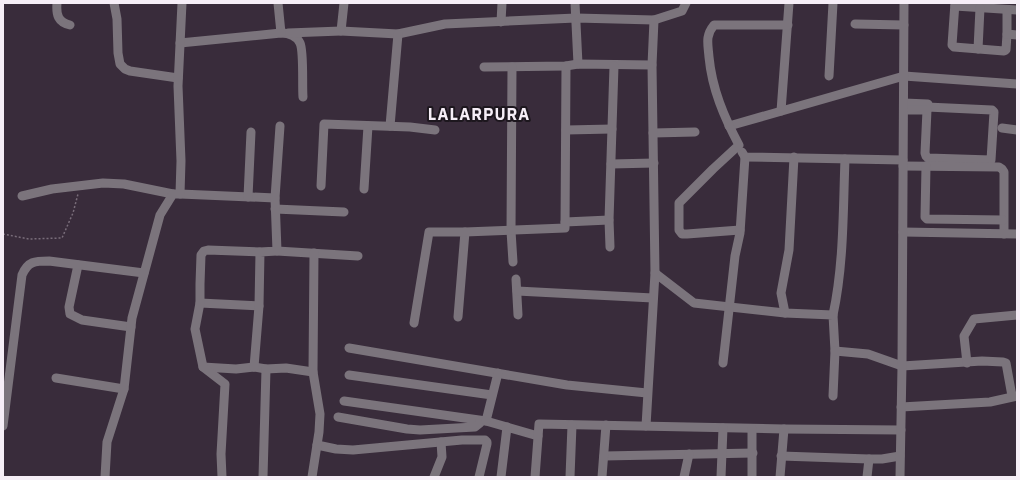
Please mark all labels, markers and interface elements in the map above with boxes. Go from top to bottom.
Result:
district label: LALARPURA [428,104,530,124]

